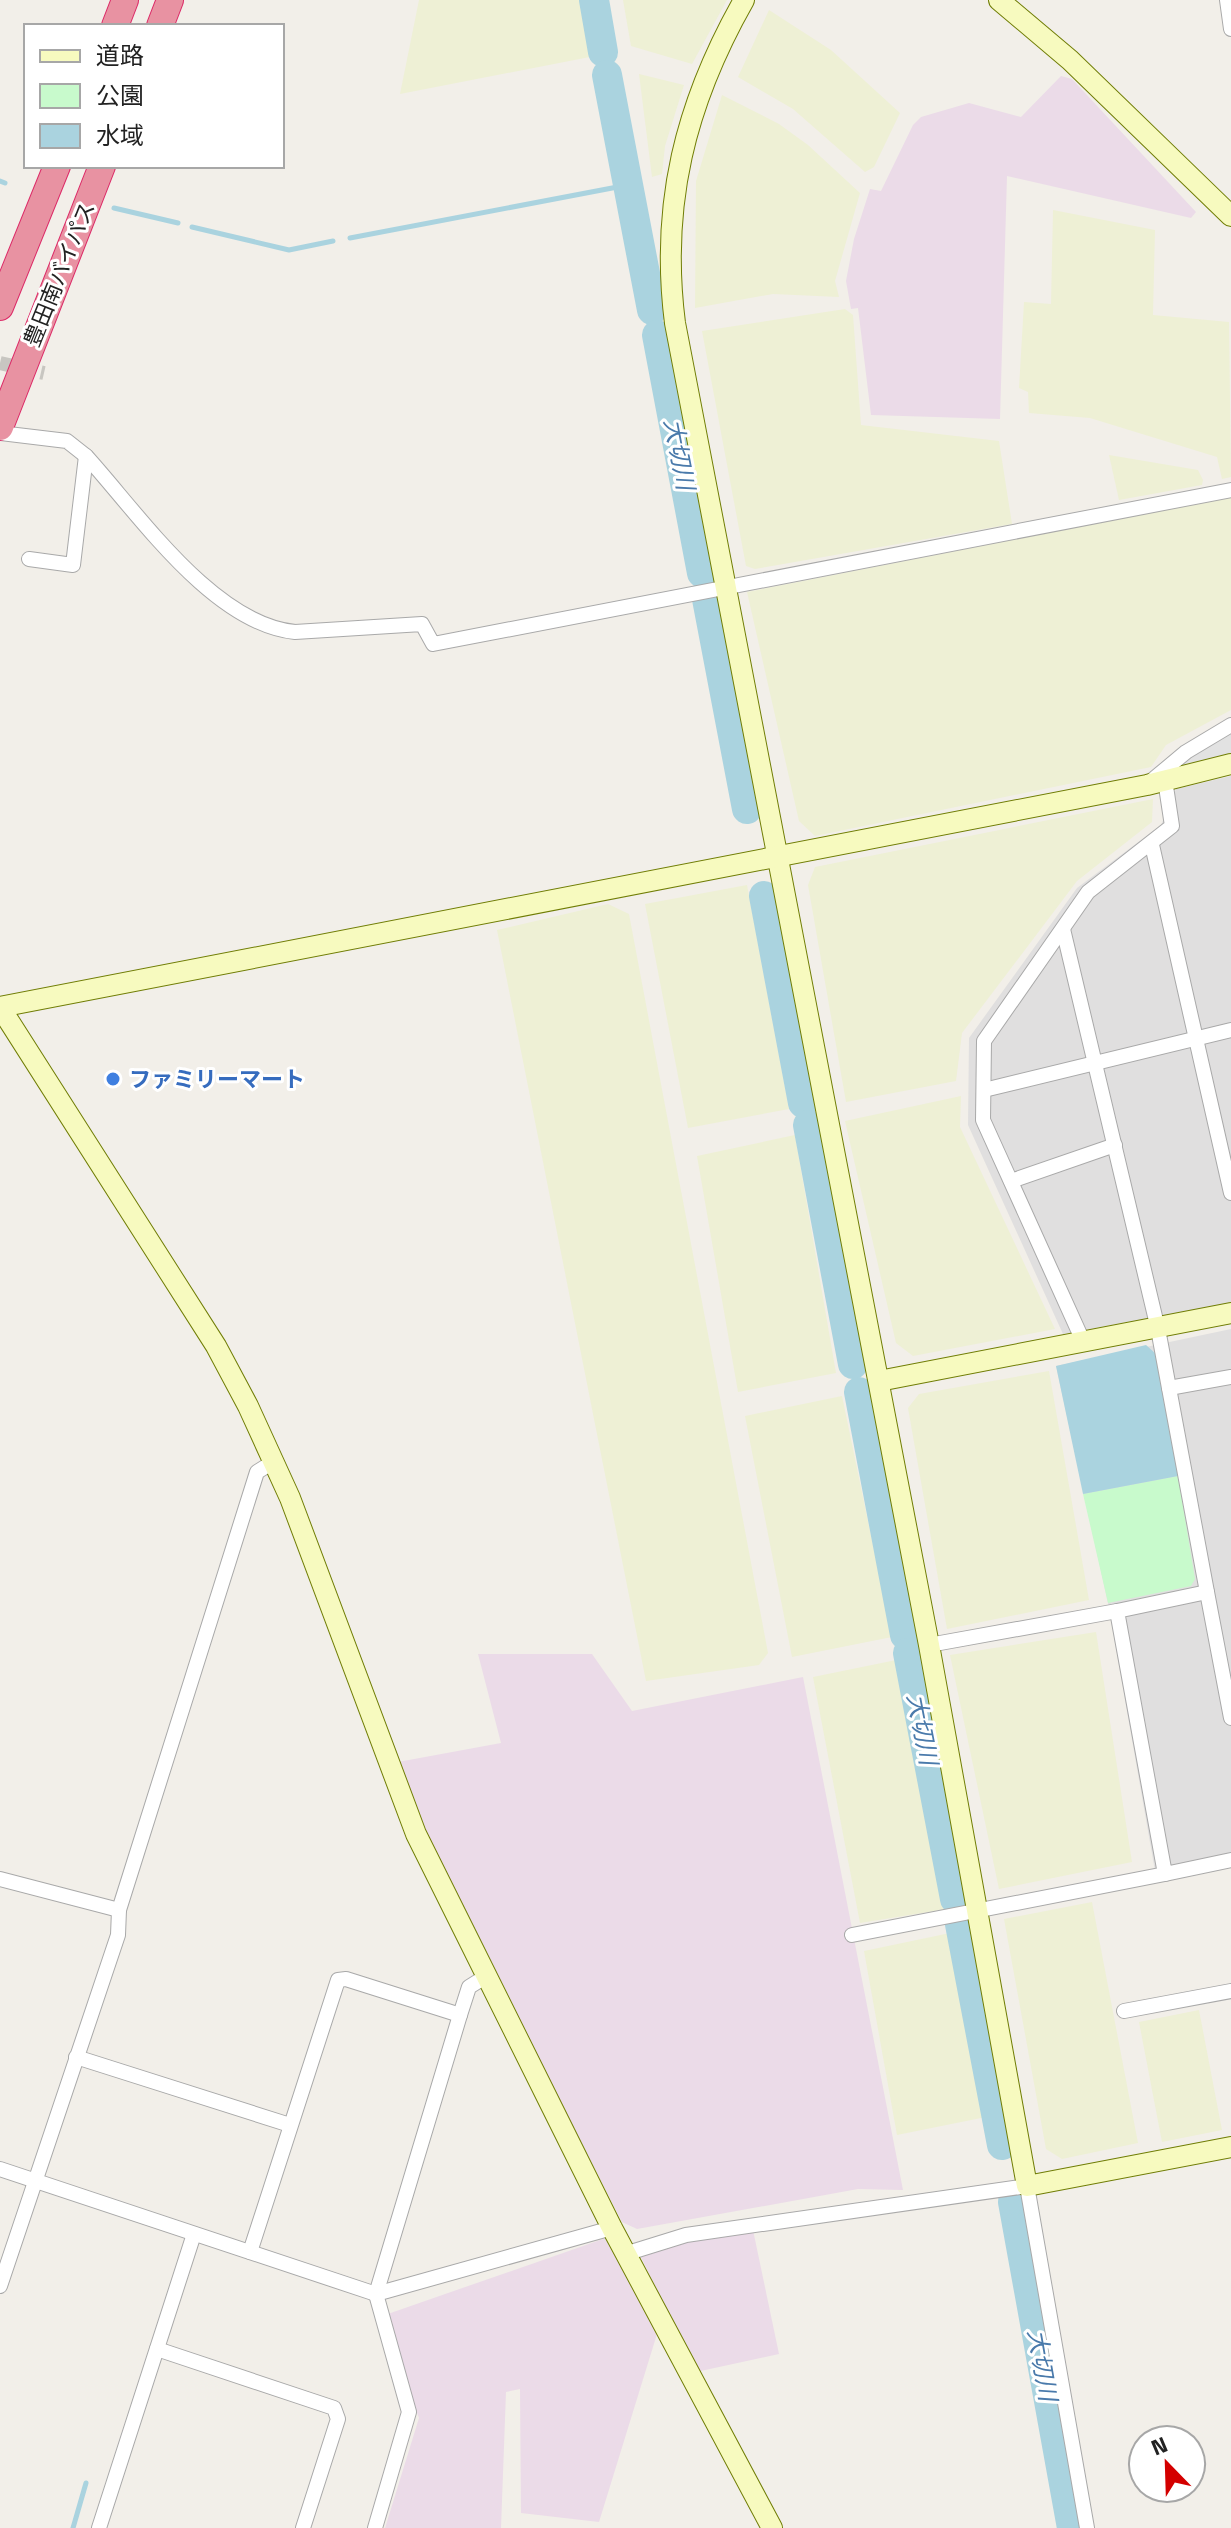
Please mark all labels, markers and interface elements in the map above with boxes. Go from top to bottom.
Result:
legend [24,24,284,168]
text: 道路 [96,37,144,73]
text: 公園 [96,77,144,113]
text: 水域 [96,117,144,153]
street label: 豊田南バイパス [14,196,104,352]
water label: 大切川 [655,415,705,496]
place label: ファミリーマート [129,1062,305,1096]
marker: ファミリーマート [104,1070,122,1088]
water label: 大切川 [898,1690,948,1771]
water label: 大切川 [1019,2326,1067,2407]
north arrow [1127,2424,1207,2504]
text: N [1146,2427,1173,2464]

